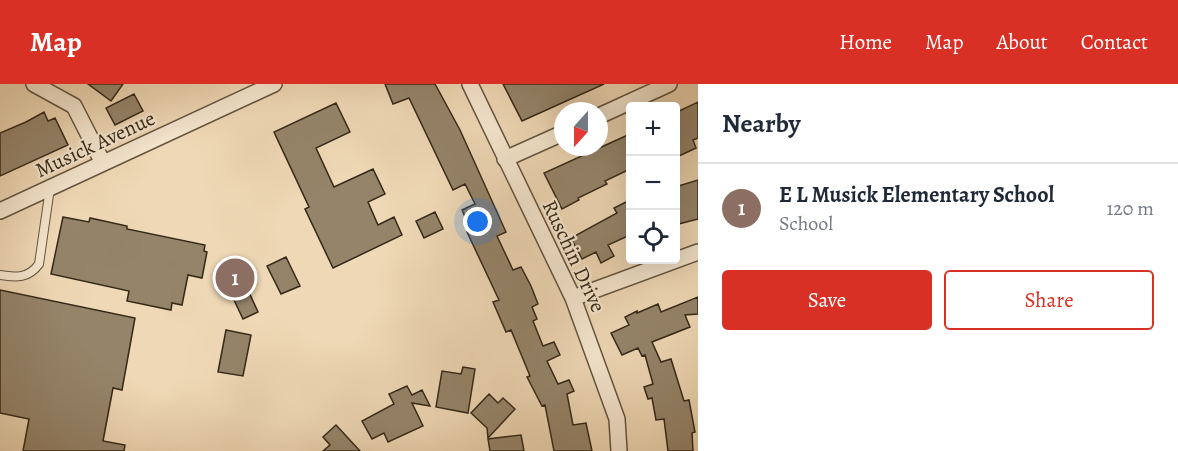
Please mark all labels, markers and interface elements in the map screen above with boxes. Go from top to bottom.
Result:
text: Map [30,23,82,61]
text: Home [839,28,892,56]
text: Map [925,28,963,56]
text: About [996,28,1048,56]
text: Contact [1081,28,1148,56]
north arrow [554,102,608,156]
map controls [626,102,680,264]
button: + [626,102,680,156]
street label: Musick Avenue [31,104,159,184]
text: Nearby [722,106,801,141]
button: − [626,156,680,210]
text: E L Musick Elementary School [779,180,1054,210]
street label: Ruschin Drive [536,195,612,317]
text: 1 [738,195,745,222]
text: 120 m [1106,195,1154,222]
your location [463,207,492,236]
button: locate [626,210,680,264]
text: School [779,210,833,237]
pin: 1 [216,256,254,300]
button: Save [722,270,932,330]
button: Share [944,270,1154,330]

